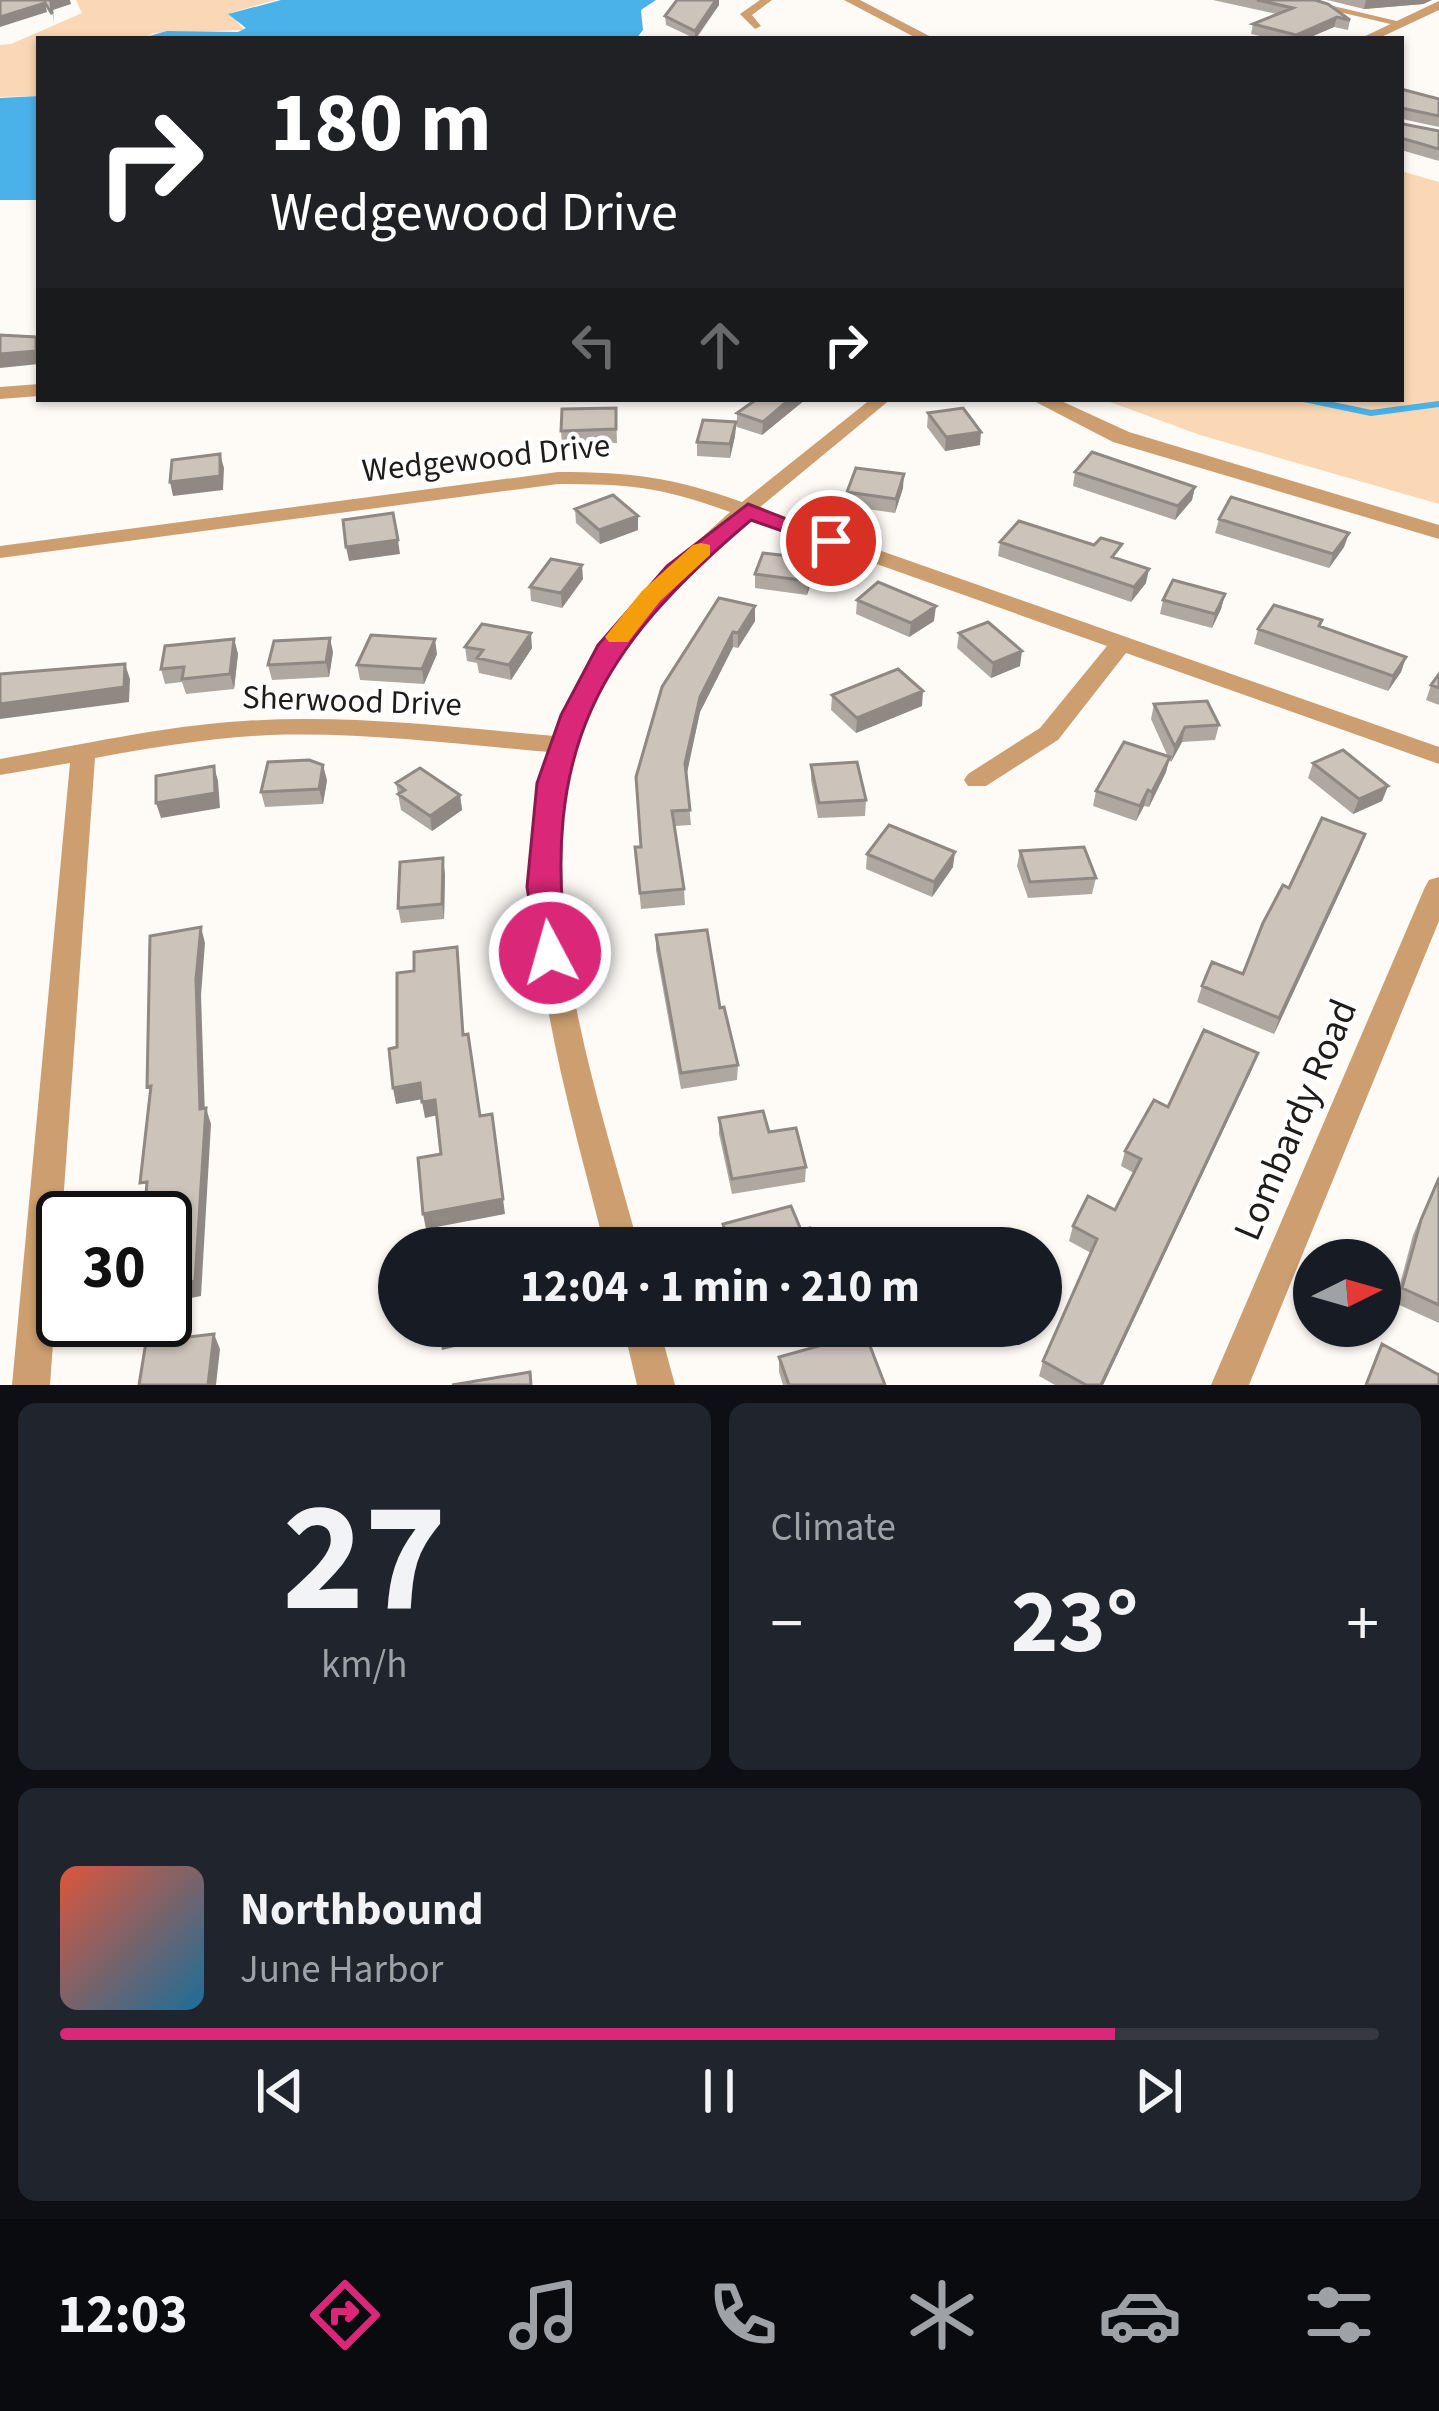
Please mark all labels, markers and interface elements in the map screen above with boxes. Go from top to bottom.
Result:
text: 180 m [270,64,492,184]
icon: right [72,84,228,240]
text: Wedgewood Drive [270,175,678,252]
icon: left [561,312,627,378]
icon: ahead [687,312,753,378]
icon: right [813,312,879,378]
street label: Wedgewood Drive [360,422,612,494]
pin [780,490,882,592]
icon: arrive [798,508,864,574]
street label: Sherwood Drive [241,674,463,728]
position arrow [487,890,613,1016]
street label: Lombardy Road [1220,991,1372,1249]
speed limit sign: 30 [36,1191,192,1347]
north arrow [1293,1239,1401,1347]
map controls [1293,1239,1401,1347]
text: 12:04 · 1 min · 210 m [520,1255,920,1319]
text: 27 [282,1448,447,1670]
text: Climate [771,1500,896,1556]
text: 23° [1011,1559,1139,1687]
text: − [771,1577,803,1671]
text: + [1346,1577,1379,1671]
text: km/h [321,1637,408,1693]
text: Northbound [240,1878,484,1942]
text: June Harbor [240,1942,443,1998]
icon: previous [247,2058,313,2124]
icon: pause [686,2058,752,2124]
icon: next [1126,2058,1192,2124]
icon: directions [303,2273,387,2357]
icon: music [502,2273,586,2357]
icon: phone [701,2273,785,2357]
icon: climate [900,2273,984,2357]
icon: car [1098,2273,1182,2357]
icon: filters [1297,2273,1381,2357]
text: 12:03 [57,2277,188,2354]

